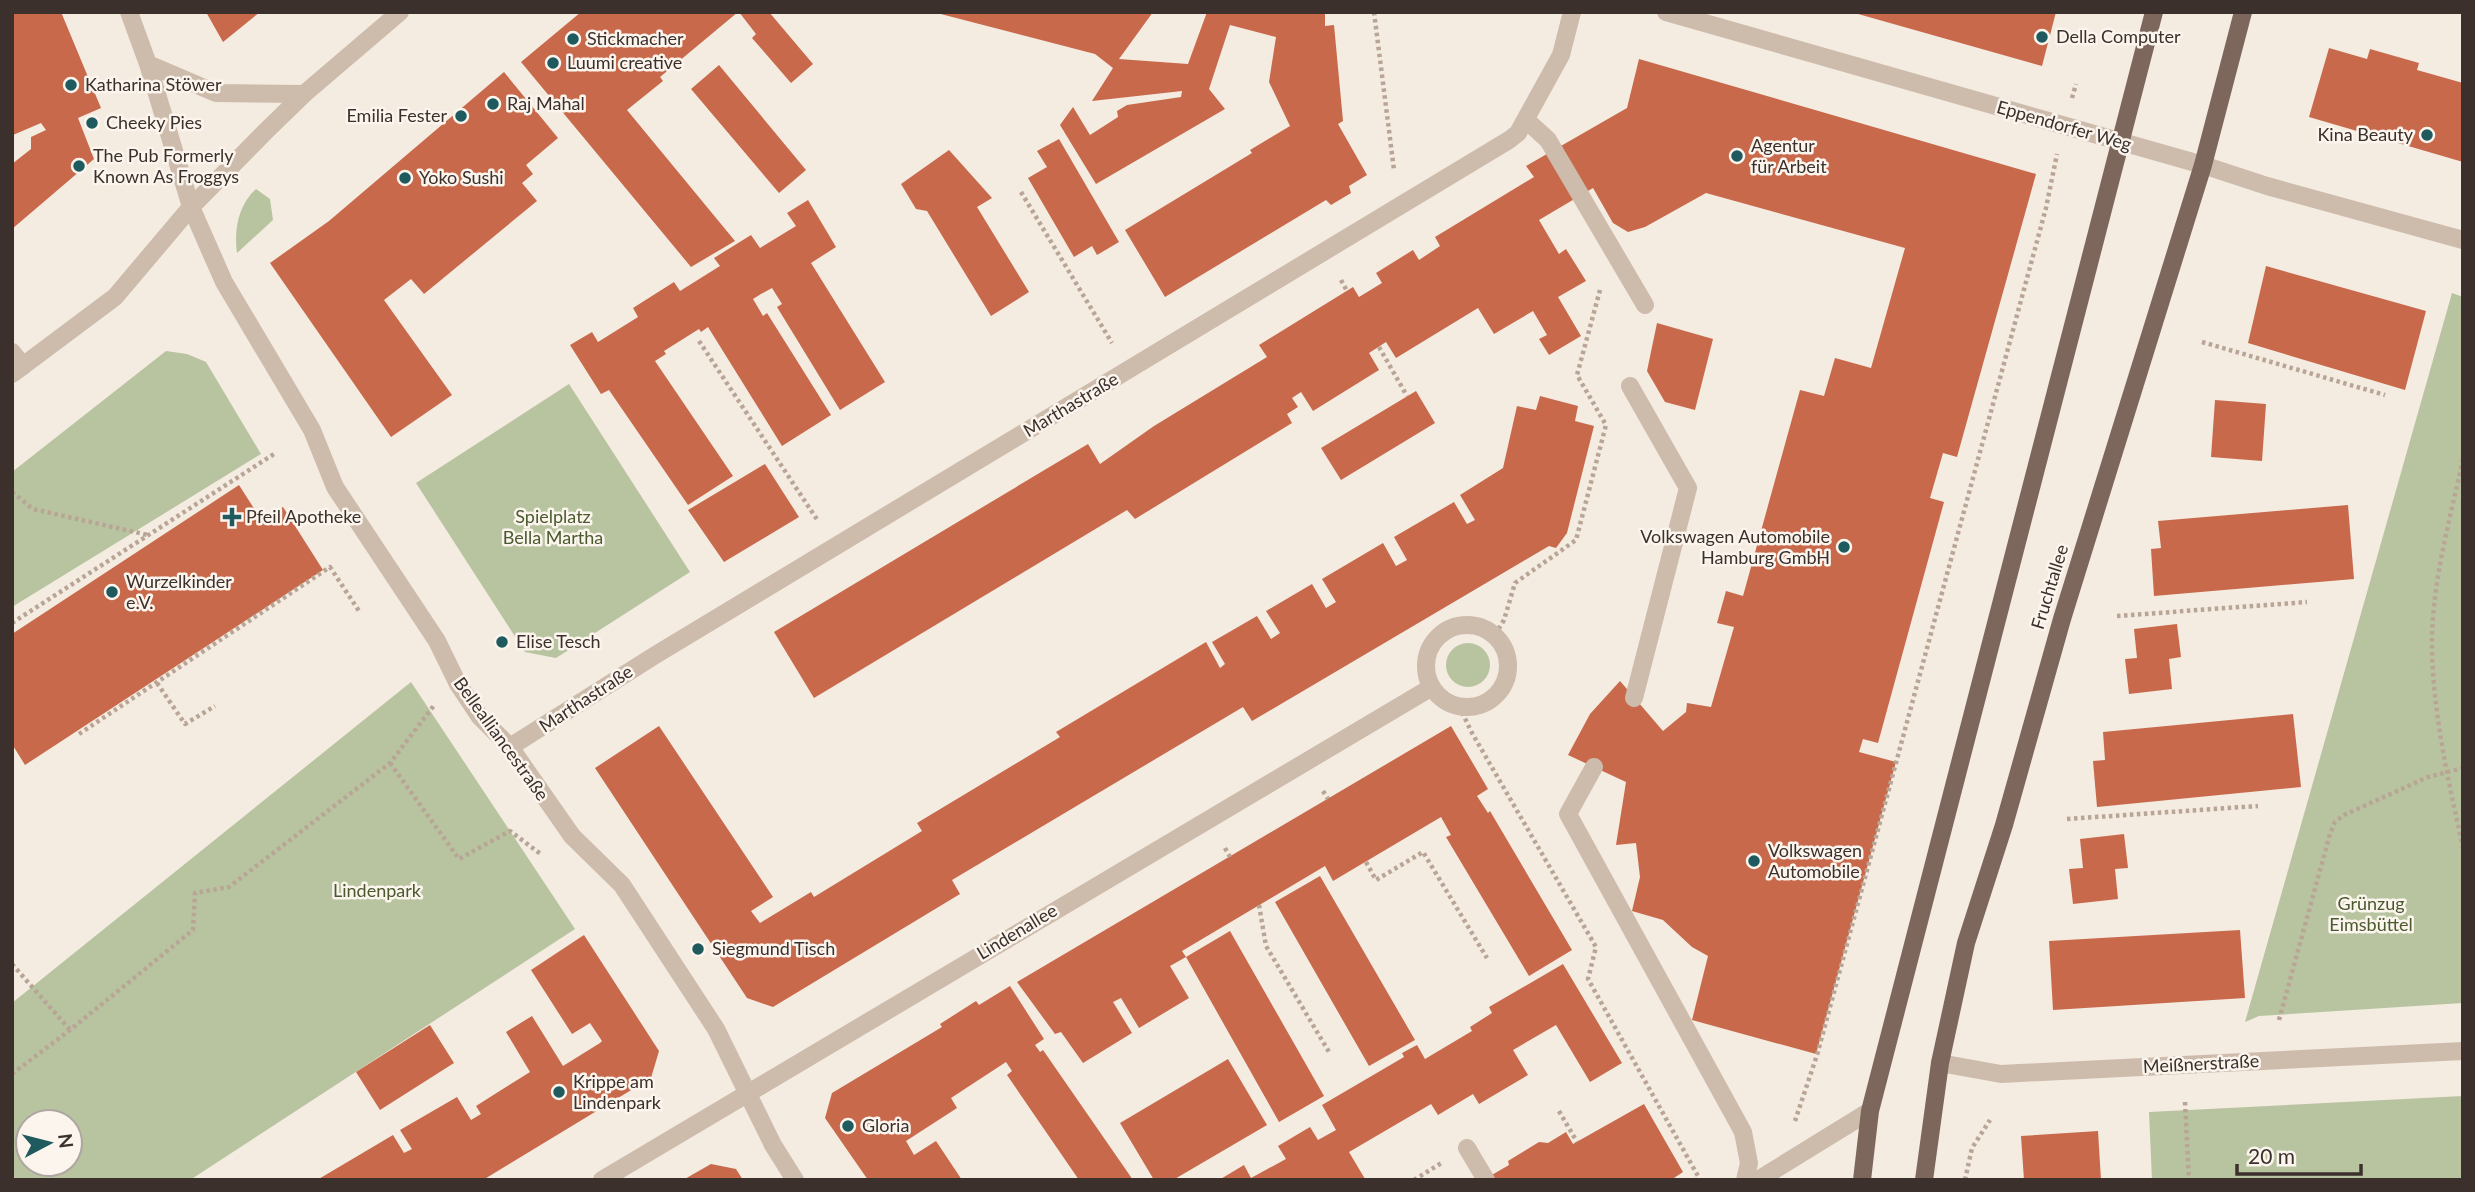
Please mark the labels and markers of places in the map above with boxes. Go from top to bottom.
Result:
place label: Della Computer [2056,25,2181,47]
place label: Stickmacher [587,27,684,49]
marker: Della Computer [2034,29,2050,45]
marker: Stickmacher [565,31,581,47]
place label: Luumi creative [567,51,682,73]
marker: Luumi creative [545,55,561,71]
place label: Katharina Stöwer [85,73,222,95]
marker: Katharina Stöwer [63,77,79,93]
place label: Raj Mahal [507,92,585,114]
marker: Raj Mahal [485,96,501,112]
place label: Emilia Fester [346,104,447,126]
marker: Emilia Fester [453,108,469,124]
place label: Cheeky Pies [106,111,202,133]
marker: Cheeky Pies [84,115,100,131]
place label: Kina Beauty [2317,123,2414,145]
marker: Kina Beauty [2419,127,2435,143]
place label: Agentur für Arbeit [1751,134,1827,177]
place label: The Pub Formerly Known As Froggys [93,144,239,187]
marker: Agentur für Arbeit [1729,148,1745,164]
marker: The Pub Formerly Known As Froggys [71,158,87,174]
place label: Yoko Sushi [419,166,504,188]
marker: Yoko Sushi [397,170,413,186]
place label: Pfeil Apotheke [246,505,361,527]
marker: Pfeil Apotheke [224,509,240,525]
place label: Volkswagen Automobile Hamburg GmbH [1640,525,1830,568]
marker: Volkswagen Automobile Hamburg GmbH [1836,539,1852,555]
place label: Wurzelkinder e.V. [126,570,232,613]
marker: Wurzelkinder e.V. [104,584,120,600]
place label: Elise Tesch [516,630,601,652]
marker: Elise Tesch [494,634,510,650]
place label: Volkswagen Automobile [1768,839,1862,882]
marker: Volkswagen Automobile [1746,853,1762,869]
place label: Siegmund Tisch [712,937,835,959]
marker: Siegmund Tisch [690,941,706,957]
place label: Krippe am Lindenpark [573,1070,662,1113]
marker: Krippe am Lindenpark [551,1084,567,1100]
place label: Gloria [862,1114,909,1136]
marker: Gloria [840,1118,856,1134]

